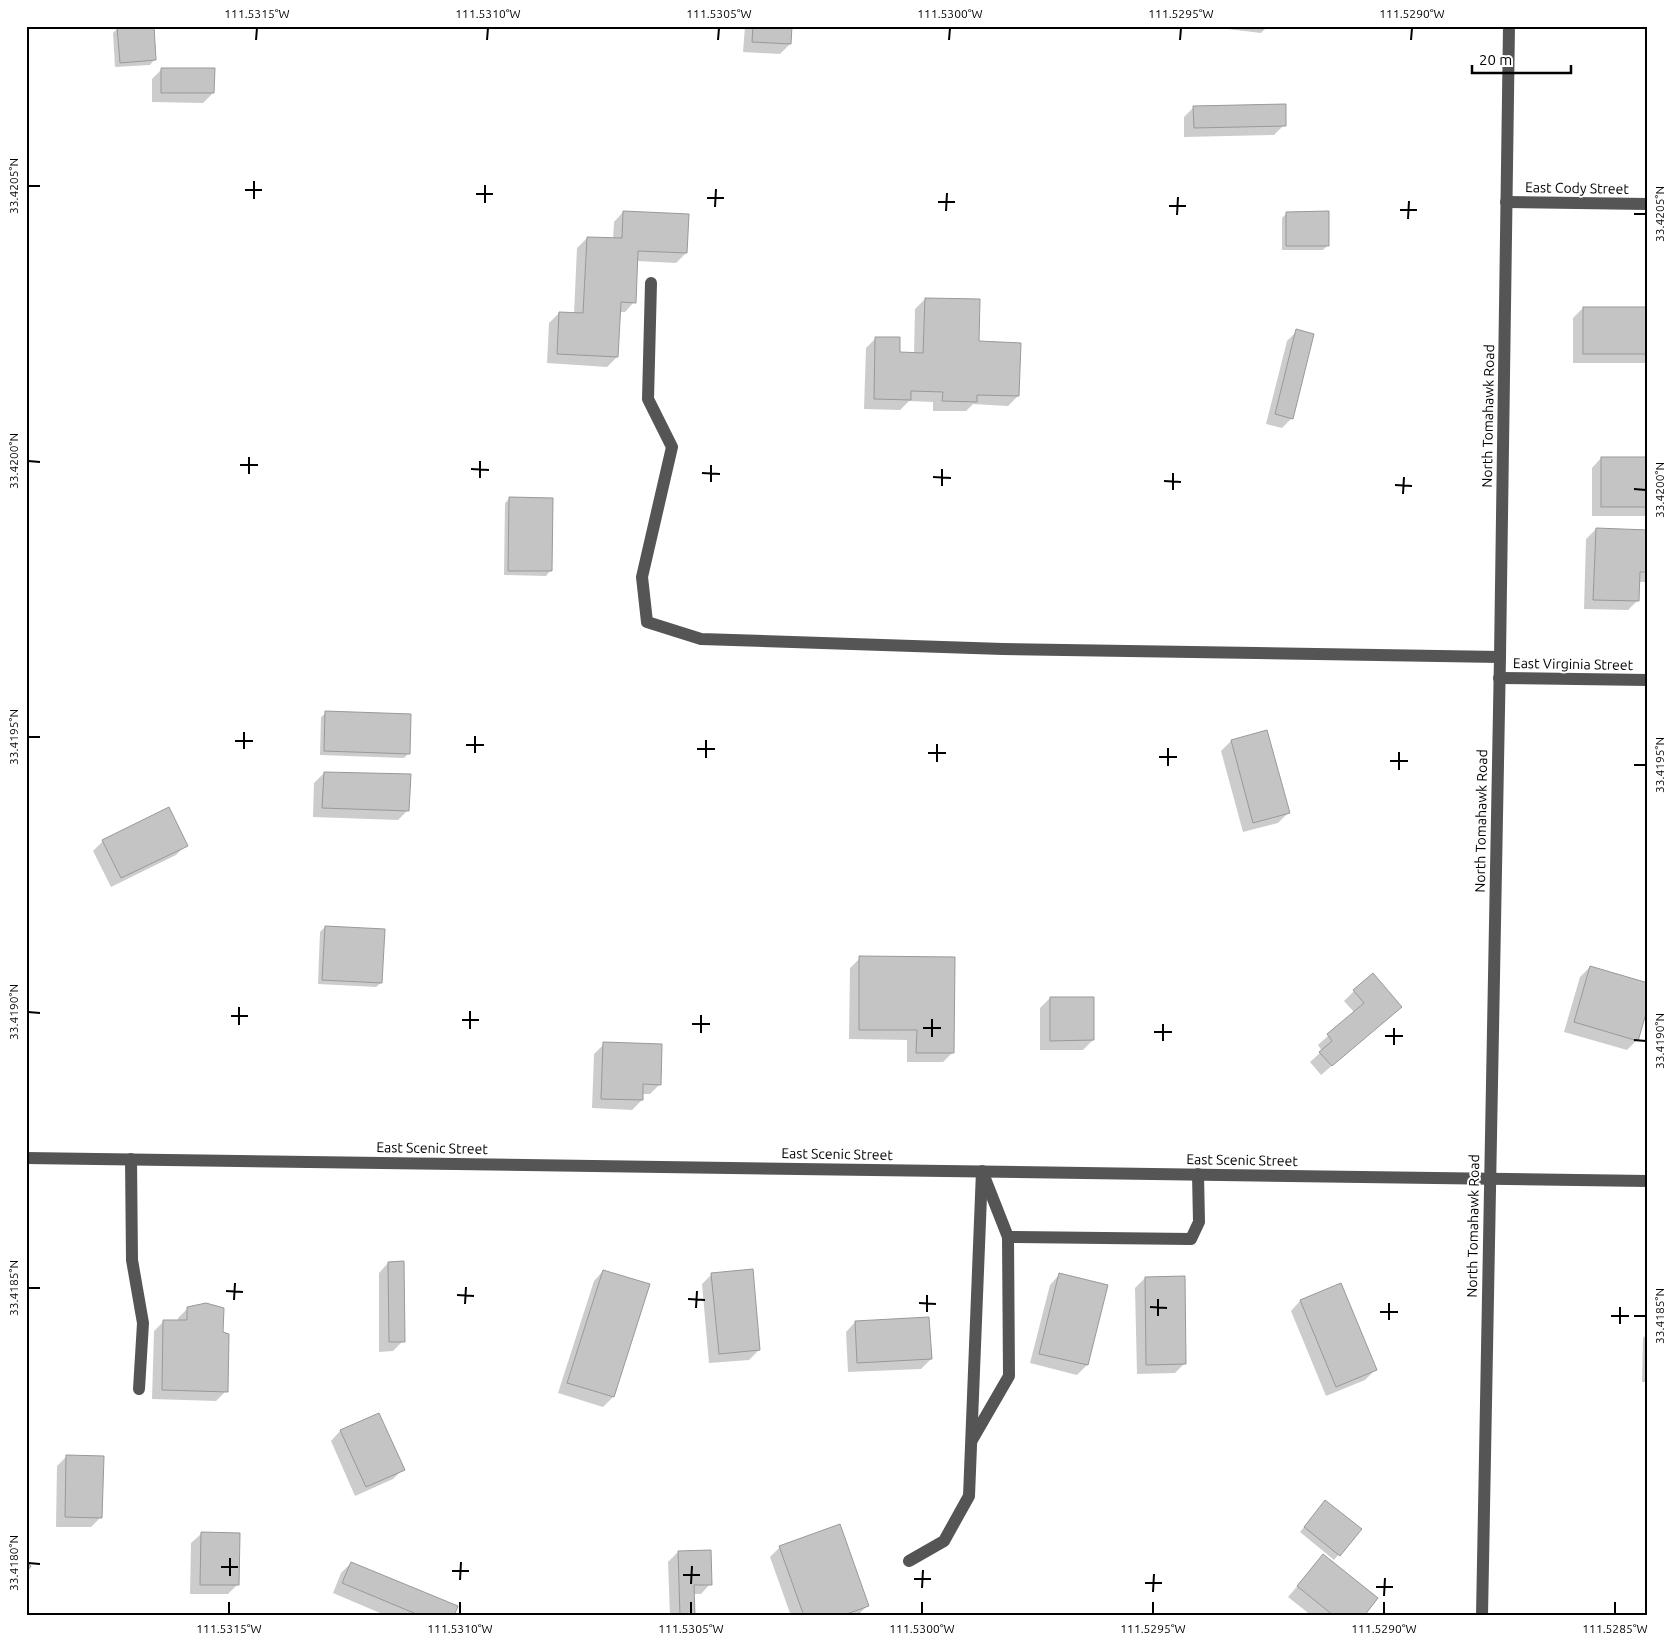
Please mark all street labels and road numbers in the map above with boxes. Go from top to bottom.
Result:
street label: East Cody Street [1525,179,1630,197]
street label: North Tomahawk Road [1479,344,1497,488]
street label: East Virginia Street [1513,655,1634,673]
street label: North Tomahawk Road [1472,749,1490,893]
street label: East Scenic Street [376,1139,488,1157]
street label: East Scenic Street [781,1145,893,1163]
street label: East Scenic Street [1186,1151,1298,1169]
street label: North Tomahawk Road [1464,1154,1482,1298]

